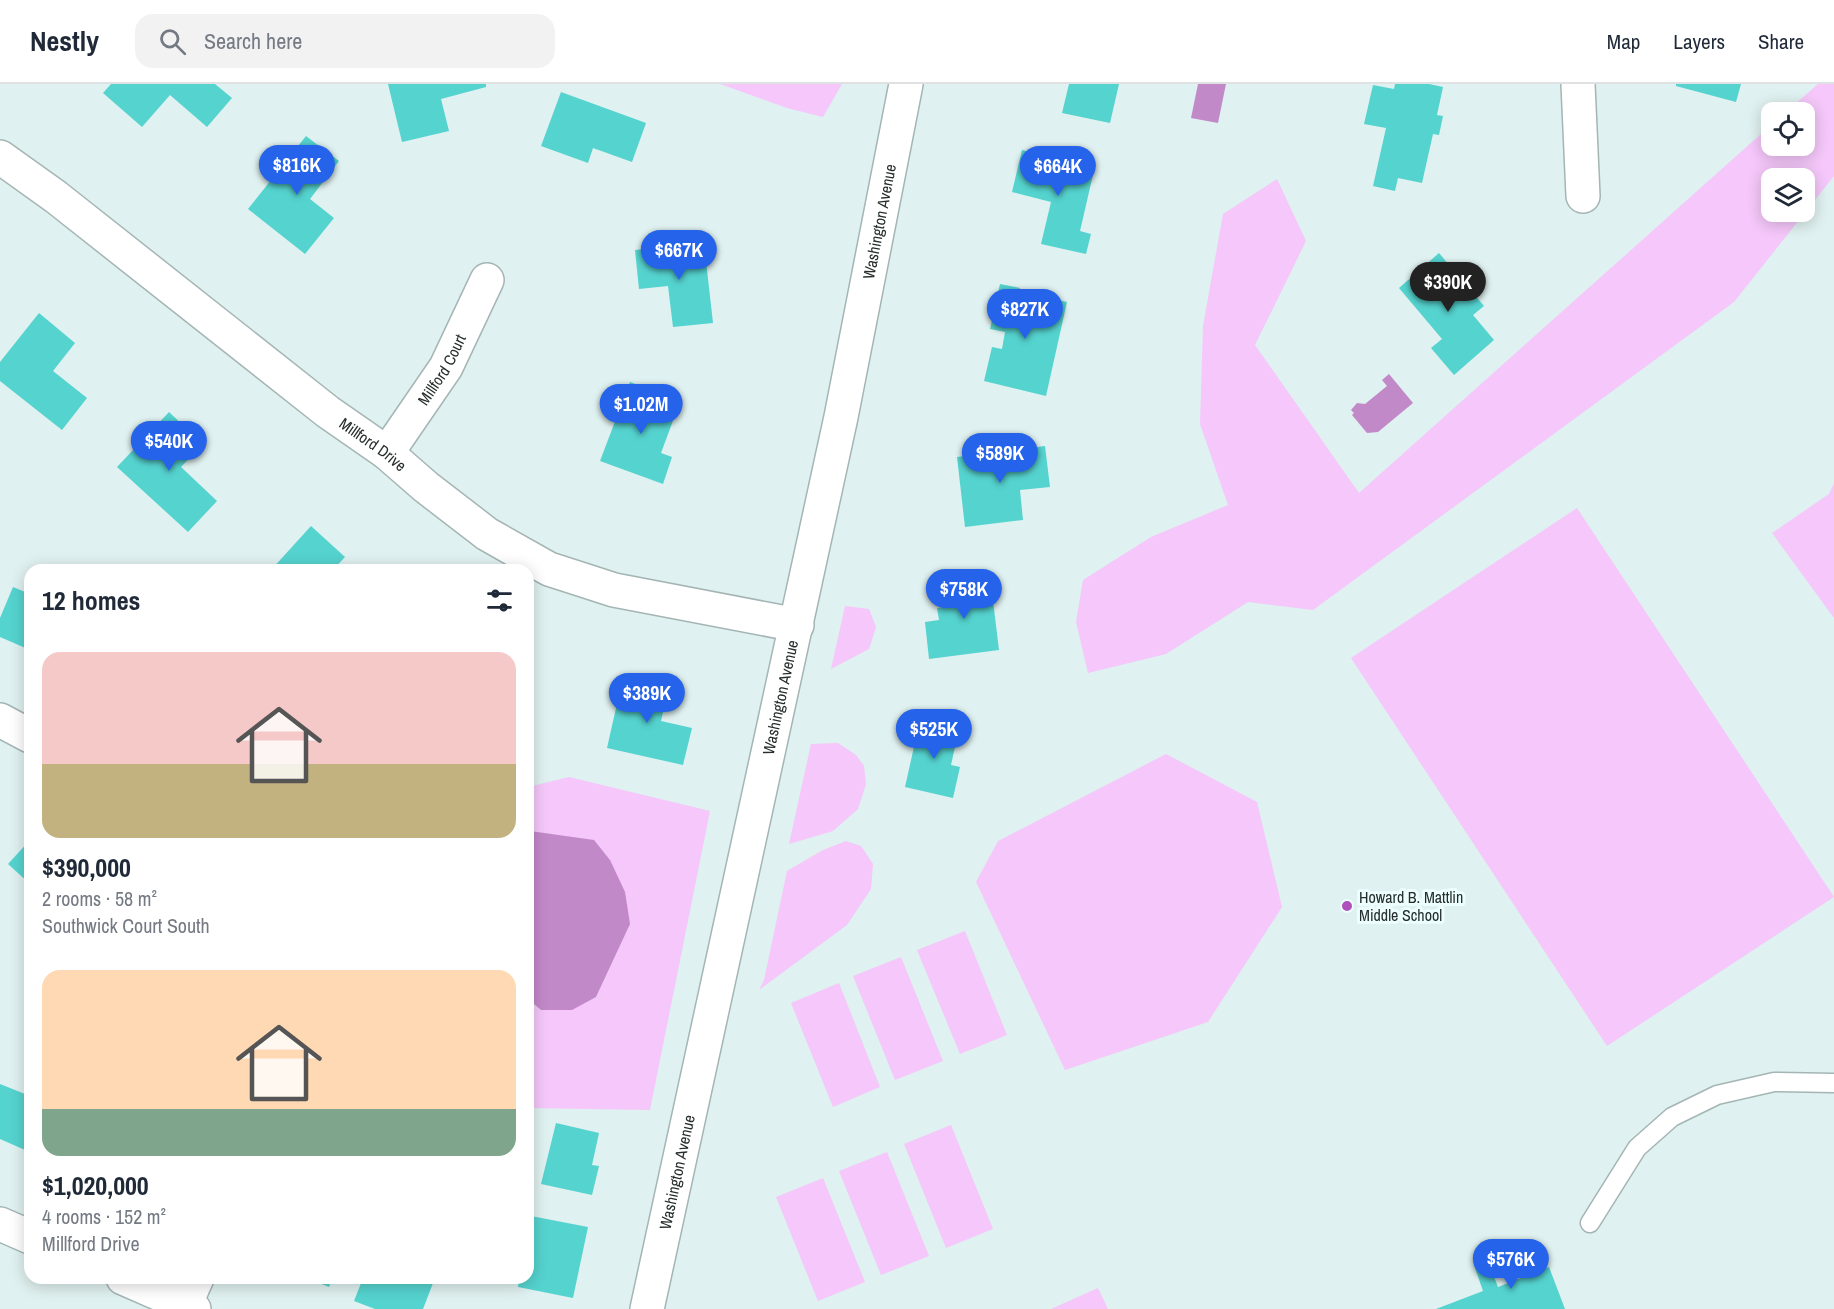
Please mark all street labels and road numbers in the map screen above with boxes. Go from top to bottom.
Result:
street label: Washington Avenue [857,162,901,281]
street label: Millford Court [412,330,471,409]
street label: Millford Drive [335,412,411,476]
street label: Washington Avenue [757,638,803,757]
street label: Washington Avenue [654,1113,700,1232]

